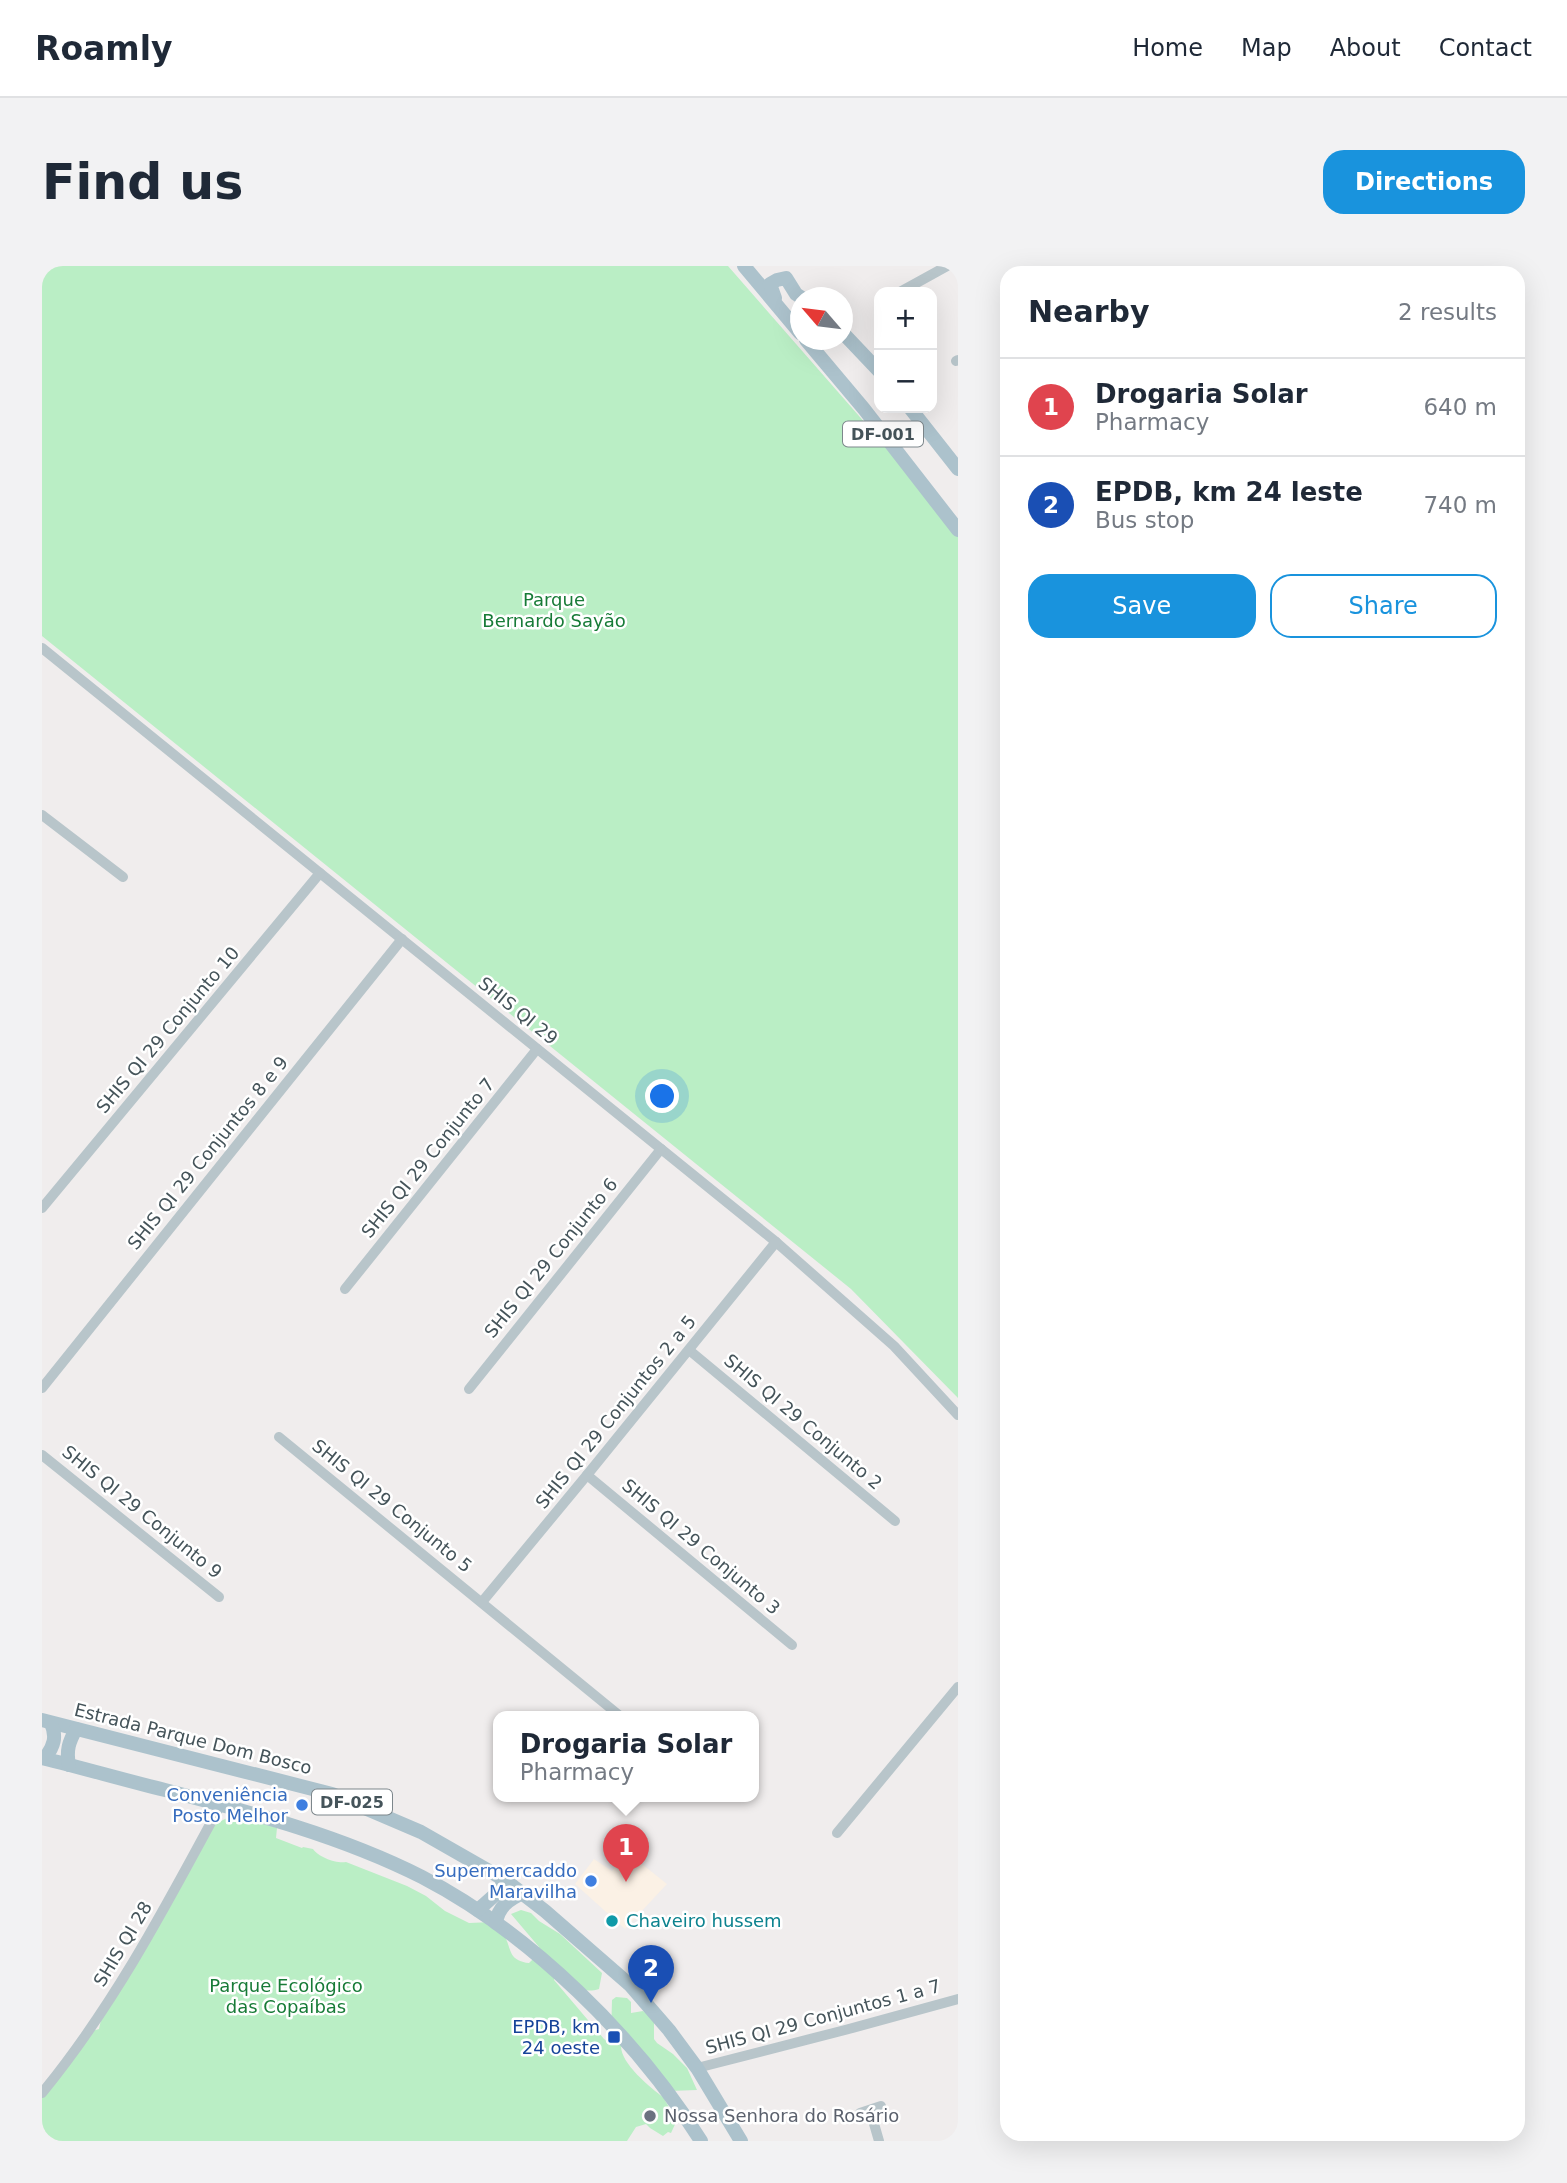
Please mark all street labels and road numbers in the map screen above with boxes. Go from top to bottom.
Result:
road number: DF-001 [843,422,923,446]
street label: SHIS QI 29 Conjunto 10 [92,942,243,1117]
street label: SHIS QI 29 [475,972,562,1049]
street label: SHIS QI 29 Conjuntos 8 e 9 [123,1052,292,1254]
street label: SHIS QI 29 Conjunto 7 [357,1074,498,1242]
street label: SHIS QI 29 Conjunto 6 [480,1174,621,1342]
street label: SHIS QI 29 Conjuntos 2 a 5 [531,1311,700,1513]
street label: SHIS QI 29 Conjunto 2 [720,1350,886,1494]
street label: SHIS QI 29 Conjunto 5 [308,1435,476,1576]
street label: SHIS QI 29 Conjunto 9 [58,1441,226,1582]
street label: SHIS QI 29 Conjunto 3 [618,1475,784,1619]
street label: Estrada Parque Dom Bosco [72,1699,314,1778]
road number: DF-025 [312,1790,392,1814]
street label: SHIS QI 28 [89,1897,156,1990]
street label: SHIS QI 29 Conjuntos 1 a 7 [703,1975,943,2058]

